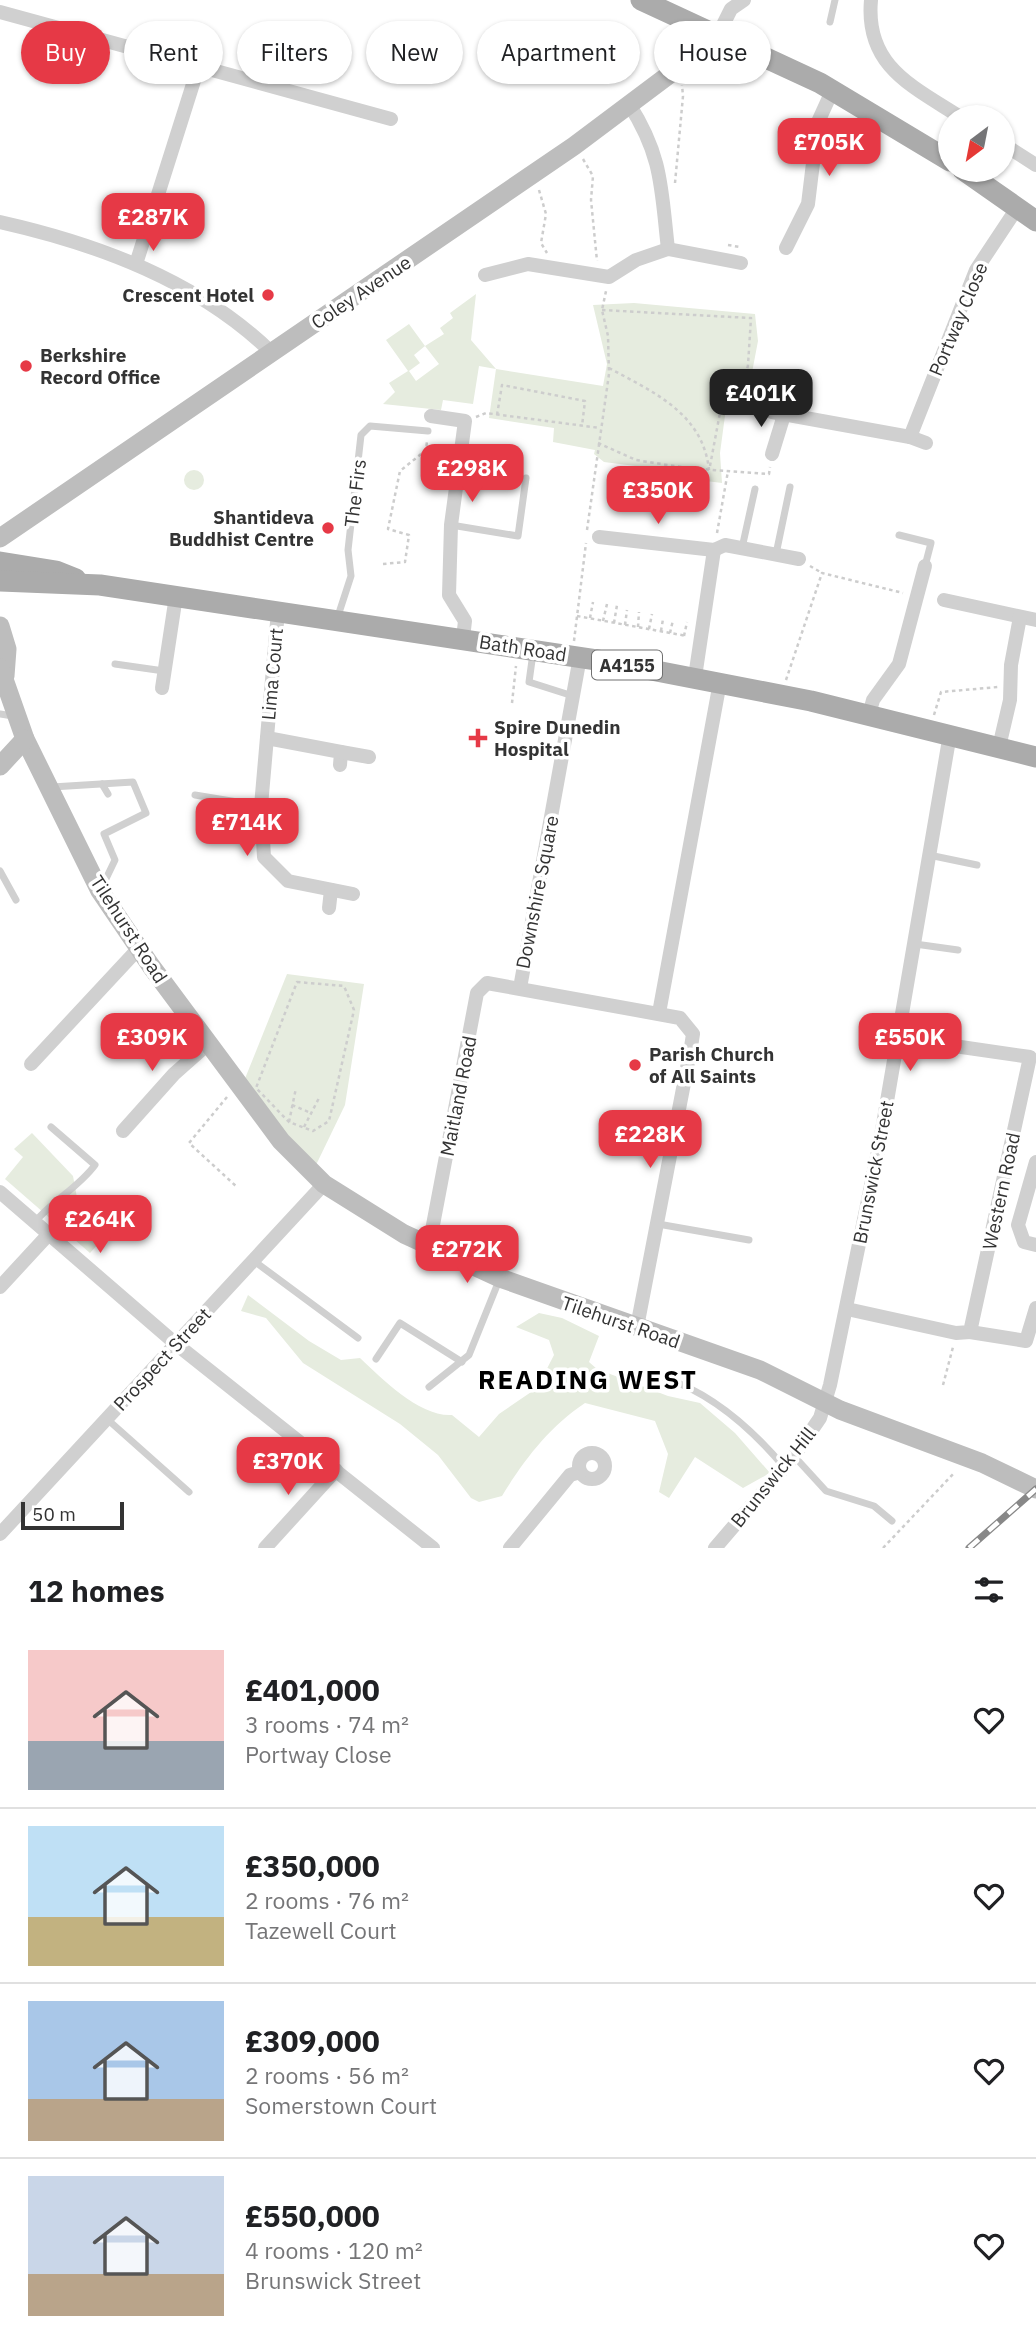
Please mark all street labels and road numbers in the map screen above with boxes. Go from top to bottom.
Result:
street label: Coley Avenue [306,250,416,334]
street label: Portway Close [923,259,993,379]
street label: The Firs [339,458,371,528]
street label: Lima Court [256,627,288,721]
street label: Bath Road [478,629,568,667]
road number: A4155 [592,650,662,680]
street label: Downshire Square [510,813,564,971]
street label: Tilehurst Road [85,871,173,987]
street label: Maitland Road [435,1034,481,1158]
street label: Brunswick Street [847,1098,899,1246]
street label: Western Road [977,1130,1025,1252]
street label: Tilehurst Road [559,1291,683,1353]
street label: Prospect Street [108,1302,216,1416]
street label: Brunswick Hill [725,1422,821,1532]

